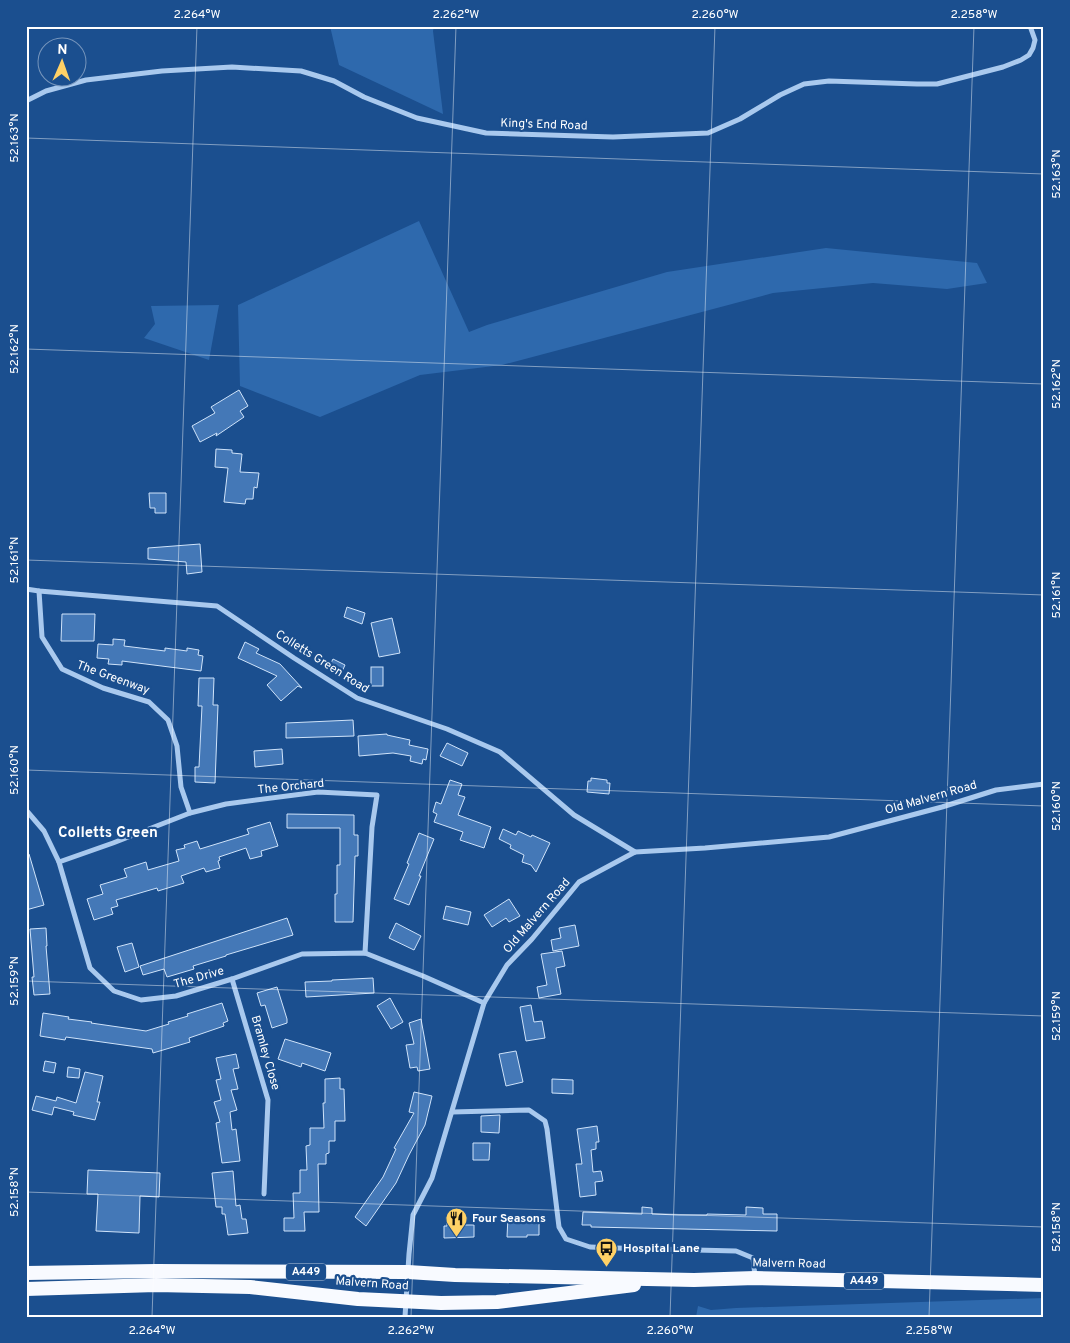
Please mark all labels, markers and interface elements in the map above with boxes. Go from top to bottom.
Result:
text: 2.264°W [174,7,221,23]
text: 2.262°W [433,7,479,23]
text: 2.260°W [691,7,739,23]
text: 2.258°W [950,7,998,23]
north arrow [38,38,88,88]
text: N [57,42,68,59]
text: 52.163°N [7,113,23,163]
street label: King's End Road [500,115,588,135]
text: 52.163°N [1049,149,1065,199]
text: 52.162°N [7,324,23,374]
text: 52.162°N [1049,359,1065,409]
text: 52.161°N [7,537,23,583]
text: 52.161°N [1049,572,1065,618]
street label: Colletts Green Road [272,627,372,697]
street label: The Greenway [74,657,152,699]
text: 52.160°N [7,745,23,795]
street label: The Orchard [257,776,325,798]
street label: Old Malvern Road [883,777,979,819]
text: 52.160°N [1049,781,1065,831]
district label: Colletts Green [58,824,158,843]
street label: Old Malvern Road [500,875,574,957]
text: 52.159°N [7,956,23,1006]
street label: The Drive [172,963,226,993]
text: 52.159°N [1049,991,1065,1041]
street label: Bramley Close [247,1014,283,1092]
text: 52.158°N [7,1167,23,1217]
text: 52.158°N [1049,1202,1065,1252]
restaurant icon: Four Seasons [444,1207,468,1238]
place label: Four Seasons [472,1211,546,1227]
bus stop icon: Hospital Lane [595,1237,619,1268]
place label: Hospital Lane [623,1241,700,1257]
street label: Malvern Road [752,1255,826,1273]
road number: A449 [286,1264,326,1280]
road number: A449 [844,1272,884,1290]
street label: Malvern Road [335,1273,409,1295]
text: 2.264°W [129,1323,176,1339]
text: 2.262°W [388,1323,434,1339]
text: 2.260°W [646,1323,694,1339]
text: 2.258°W [905,1323,953,1339]

